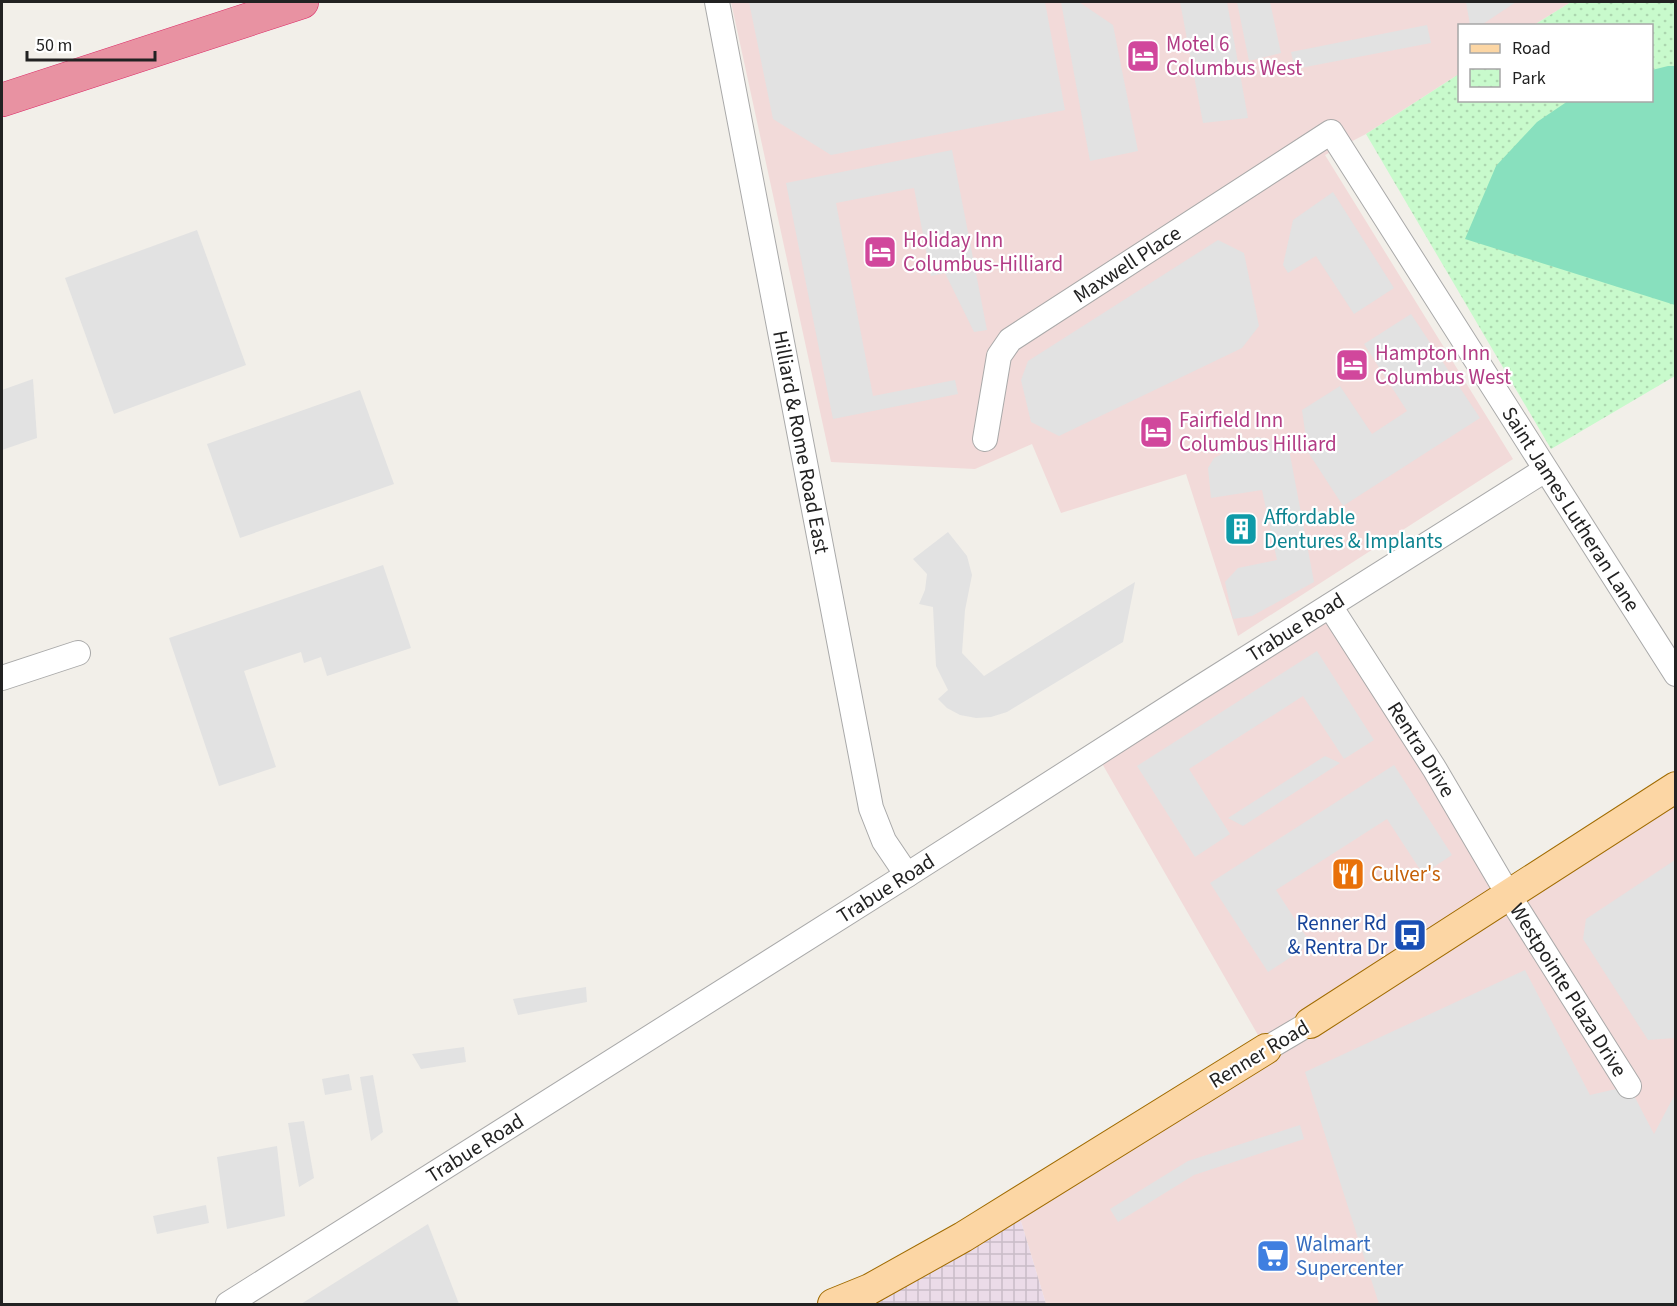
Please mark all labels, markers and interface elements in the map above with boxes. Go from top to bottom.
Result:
scale bar [27,24,154,62]
legend [1458,24,1653,102]
place label: Motel 6 Columbus West [1166,29,1302,83]
text: 50 m [36,33,72,58]
text: Road [1512,36,1551,61]
hotel icon: Motel 6 Columbus West [1125,38,1161,74]
text: Park [1512,66,1546,91]
street label: Maxwell Place [1067,218,1187,310]
place label: Holiday Inn Columbus-Hilliard [903,225,1063,279]
hotel icon: Holiday Inn Columbus-Hilliard [862,234,898,270]
street label: Hilliard & Rome Road East [765,328,837,556]
place label: Hampton Inn Columbus West [1375,338,1511,392]
hotel icon: Hampton Inn Columbus West [1334,347,1370,383]
street label: Saint James Lutheran Lane [1495,401,1647,617]
place label: Fairfield Inn Columbus Hilliard [1179,405,1337,459]
hotel icon: Fairfield Inn Columbus Hilliard [1138,414,1174,450]
place label: Affordable Dentures & Implants [1264,502,1443,556]
building icon: Affordable Dentures & Implants [1223,511,1259,547]
street label: Trabue Road [1241,585,1350,669]
street label: Rentra Drive [1380,696,1463,803]
street label: Trabue Road [831,846,940,931]
restaurant icon: Culver's [1330,856,1366,892]
place label: Culver's [1371,859,1441,889]
street label: Westpointe Plaza Drive [1502,897,1635,1083]
place label: Renner Rd & Rentra Dr [1287,908,1388,962]
bus stop icon: Renner Rd & Rentra Dr [1392,917,1428,953]
street label: Renner Road [1203,1012,1315,1096]
street label: Trabue Road [420,1106,530,1190]
place label: Walmart Supercenter [1296,1229,1404,1283]
supermarket icon: Walmart Supercenter [1255,1238,1291,1274]

